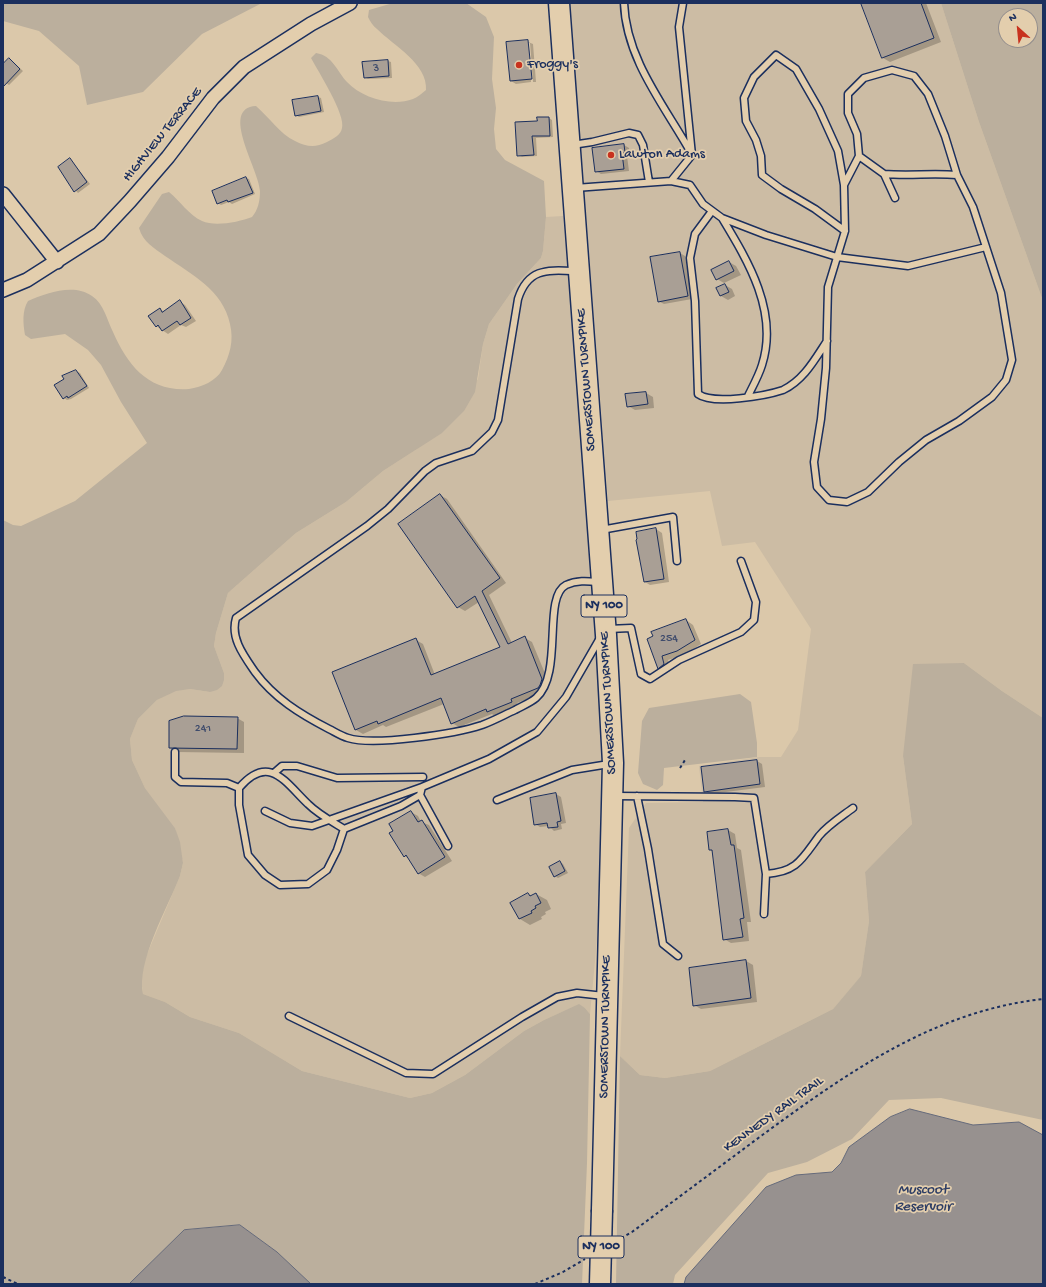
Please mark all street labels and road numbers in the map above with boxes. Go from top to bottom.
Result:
street label: HIGHVIEW TERRACE [120,84,206,186]
street label: SOMERSTOWN TURNPIKE [574,308,600,452]
road number: NY 100 [581,595,627,617]
street label: SOMERSTOWN TURNPIKE [597,631,621,775]
street label: SOMERSTOWN TURNPIKE [596,955,616,1099]
street label: KENNEDY RAIL TRAIL [721,1073,827,1157]
road number: NY 100 [578,1236,624,1258]

